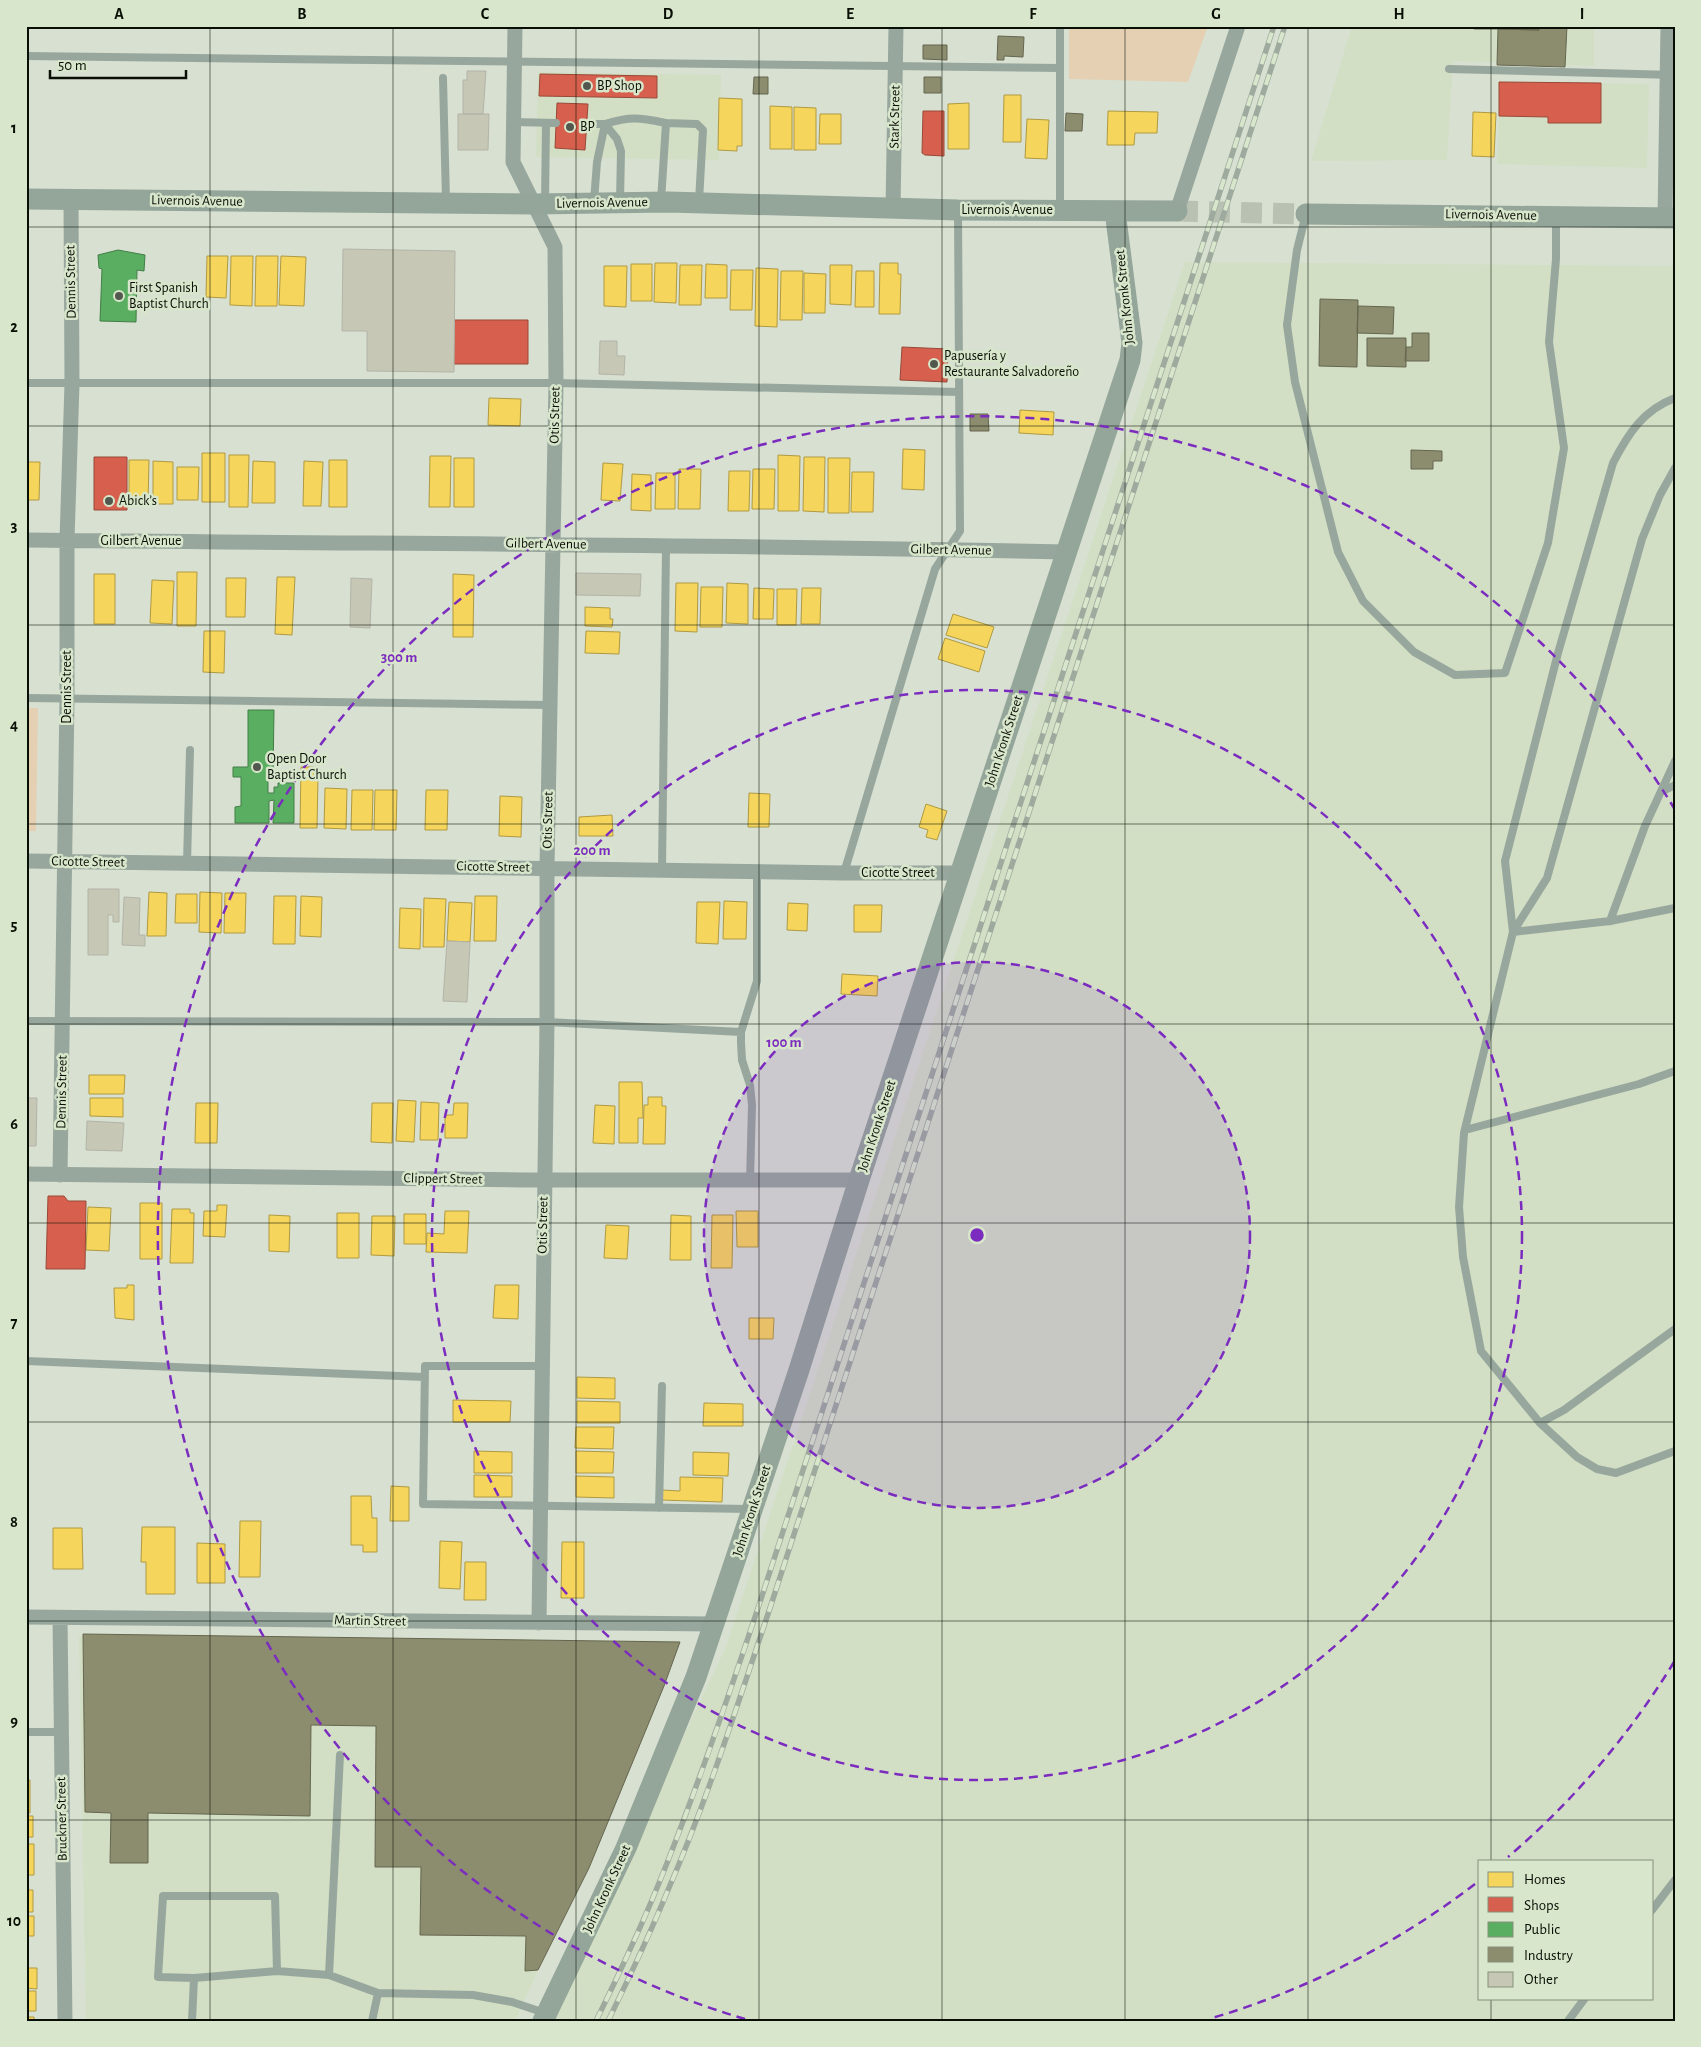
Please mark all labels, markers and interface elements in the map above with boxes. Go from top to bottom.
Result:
text: A [114,6,124,22]
text: B [297,6,307,22]
text: C [481,6,490,22]
text: D [663,6,674,22]
text: E [846,6,854,22]
text: F [1029,6,1037,22]
text: G [1211,6,1221,22]
text: H [1393,6,1405,22]
text: I [1580,6,1584,22]
scale bar [50,48,186,80]
text: 50 m [58,58,87,73]
place label: BP Shop [597,79,642,93]
marker: BP Shop [581,80,593,92]
street label: Stark Street [887,85,903,149]
text: 1 [11,120,17,136]
place label: BP [580,120,595,134]
marker: BP [564,121,576,133]
street label: Livernois Avenue [151,193,243,209]
street label: Livernois Avenue [556,195,648,211]
street label: Livernois Avenue [961,203,1053,217]
street label: Livernois Avenue [1445,207,1537,223]
street label: Dennis Street [63,245,79,319]
street label: John Kronk Street [1113,248,1137,345]
place label: First Spanish Baptist Church [129,281,209,311]
marker: First Spanish Baptist Church [113,290,125,302]
text: 2 [10,319,18,335]
place label: Papusería y Restaurante Salvadoreño [944,349,1079,379]
marker: Papusería y Restaurante Salvadoreño [928,358,940,370]
street label: Otis Street [548,386,563,444]
place label: Abick’s [119,494,157,508]
marker: Abick’s [103,495,115,507]
text: 3 [11,518,18,534]
street label: Gilbert Avenue [100,534,182,548]
street label: Gilbert Avenue [505,536,587,552]
street label: Gilbert Avenue [910,542,992,558]
street label: Dennis Street [60,650,74,724]
text: 300 m [381,650,417,665]
street label: John Kronk Street [983,693,1026,788]
text: 4 [10,717,18,733]
place label: Open Door Baptist Church [267,752,347,782]
marker: Open Door Baptist Church [251,761,263,773]
street label: Otis Street [541,791,556,849]
text: 200 m [573,843,611,858]
street label: Cicotte Street [51,854,125,870]
street label: Cicotte Street [456,859,530,875]
street label: Cicotte Street [861,866,935,880]
text: 5 [11,917,18,933]
text: 100 m [766,1035,802,1050]
street label: Dennis Street [54,1055,70,1129]
street label: John Kronk Street [856,1078,899,1173]
text: 6 [10,1116,18,1132]
street label: Clippert Street [403,1171,483,1187]
street label: Otis Street [536,1196,551,1254]
centre of rings [968,1226,986,1244]
text: 7 [11,1315,18,1331]
street label: John Kronk Street [731,1463,774,1558]
text: 8 [10,1514,18,1530]
street label: Martin Street [334,1613,407,1629]
text: 9 [10,1713,18,1729]
street label: Bruckner Street [54,1776,70,1861]
street label: John Kronk Street [581,1842,634,1935]
legend [1478,1860,1654,2000]
text: Homes [1524,1872,1566,1887]
text: Shops [1524,1898,1559,1913]
text: 10 [7,1913,21,1929]
text: Public [1524,1922,1560,1937]
text: Industry [1524,1948,1573,1963]
text: Other [1524,1972,1558,1987]

